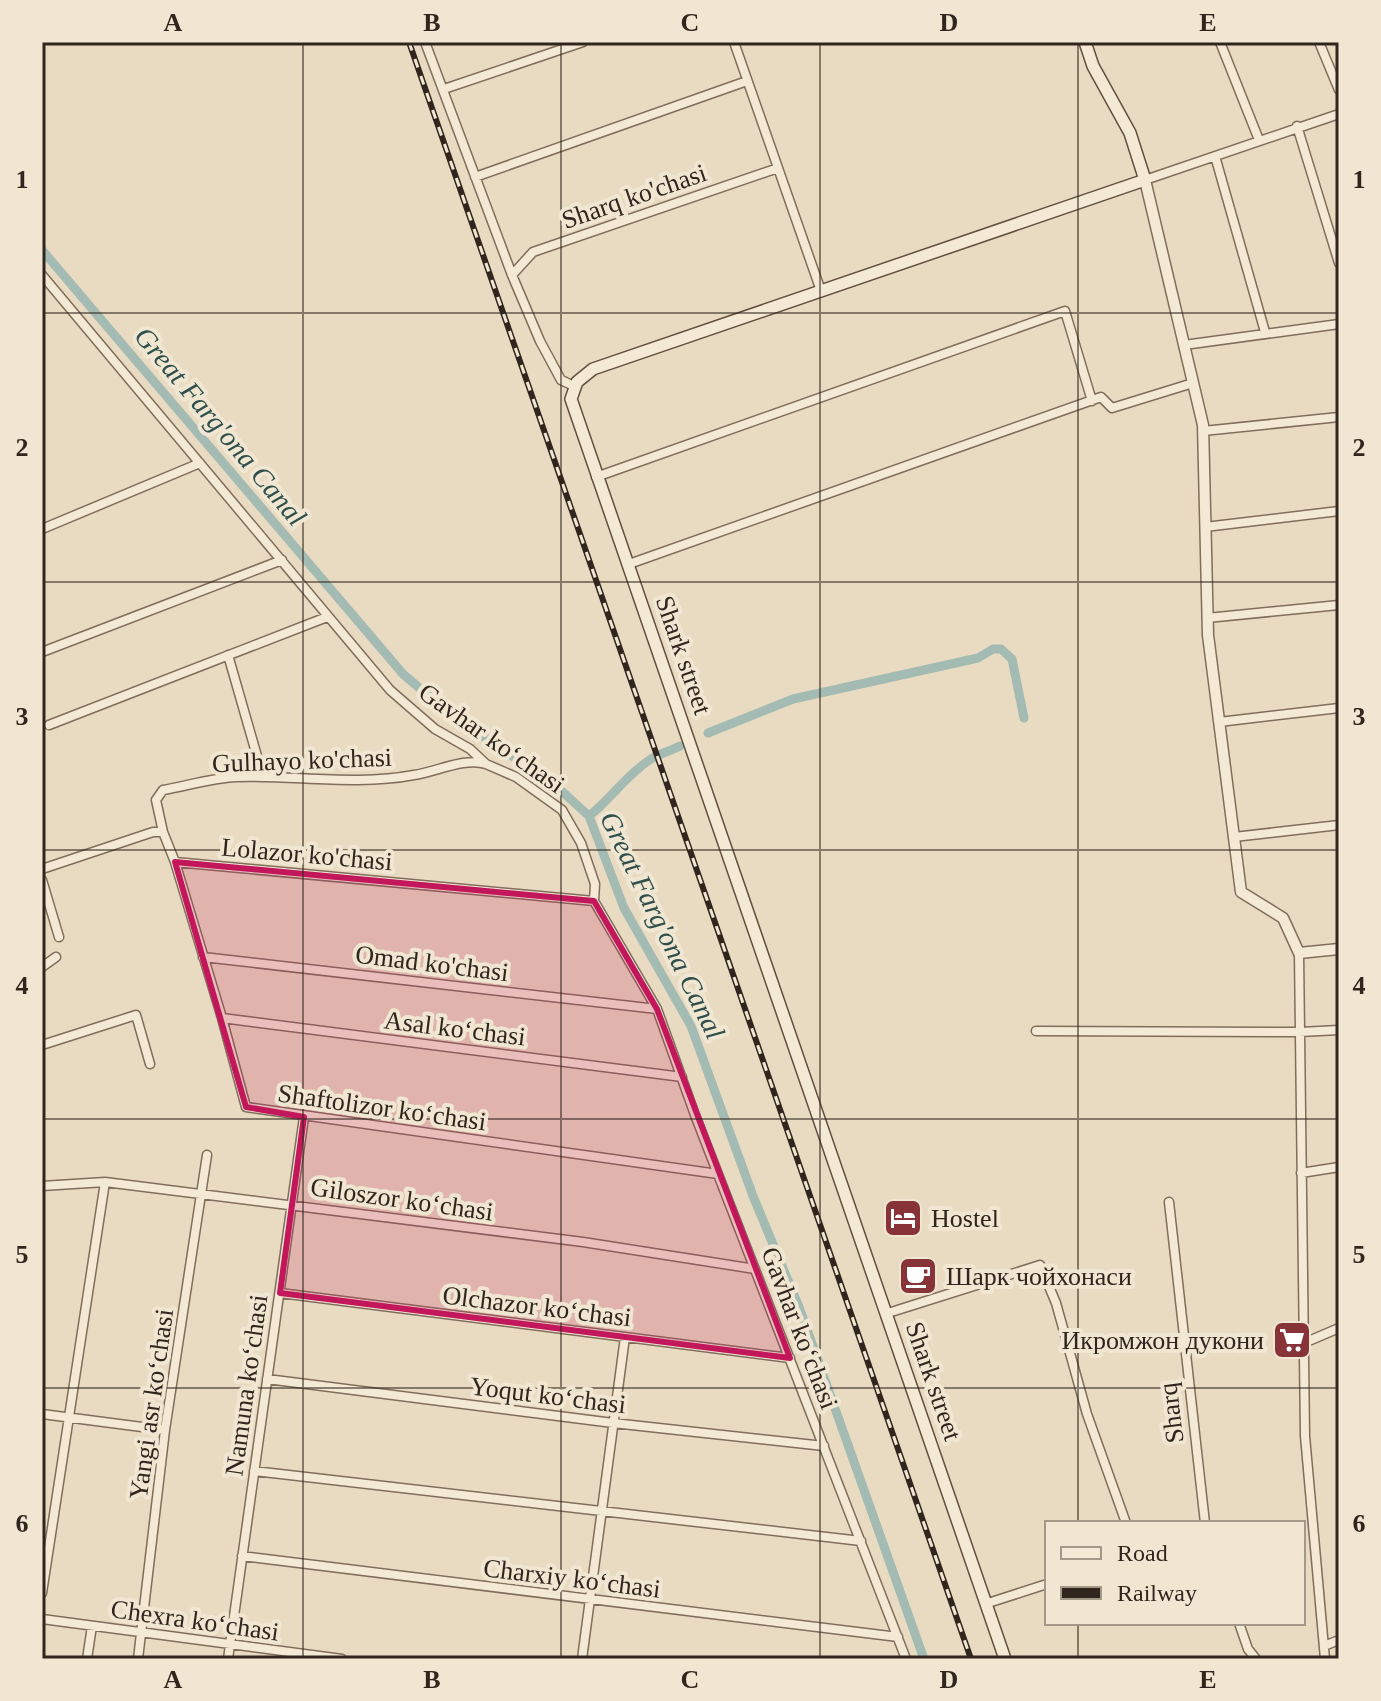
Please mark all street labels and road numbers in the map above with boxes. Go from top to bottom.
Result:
street label: Sharq ko'chasi [558,158,710,235]
street label: Shark street [650,592,718,719]
street label: Gavhar koʻchasi [413,677,570,799]
street label: Gulhayo ko'chasi [211,743,393,778]
street label: Lolazor ko'chasi [220,833,394,876]
street label: Omad ko'chasi [354,940,510,987]
street label: Asal koʻchasi [383,1005,527,1052]
street label: Shaftolizor koʻchasi [276,1079,488,1136]
street label: Giloszor koʻchasi [309,1172,495,1227]
street label: Gavhar koʻchasi [755,1243,844,1413]
street label: Olchazor koʻchasi [441,1281,633,1332]
street label: Namuna koʻchasi [219,1293,274,1478]
street label: Yangi asr koʻchasi [124,1307,179,1501]
street label: Shark street [900,1318,968,1445]
street label: Yoqut koʻchasi [468,1372,628,1419]
street label: Sharq [1153,1381,1190,1445]
street label: Charxiy koʻchasi [482,1553,662,1604]
street label: Chexra koʻchasi [109,1594,281,1647]

